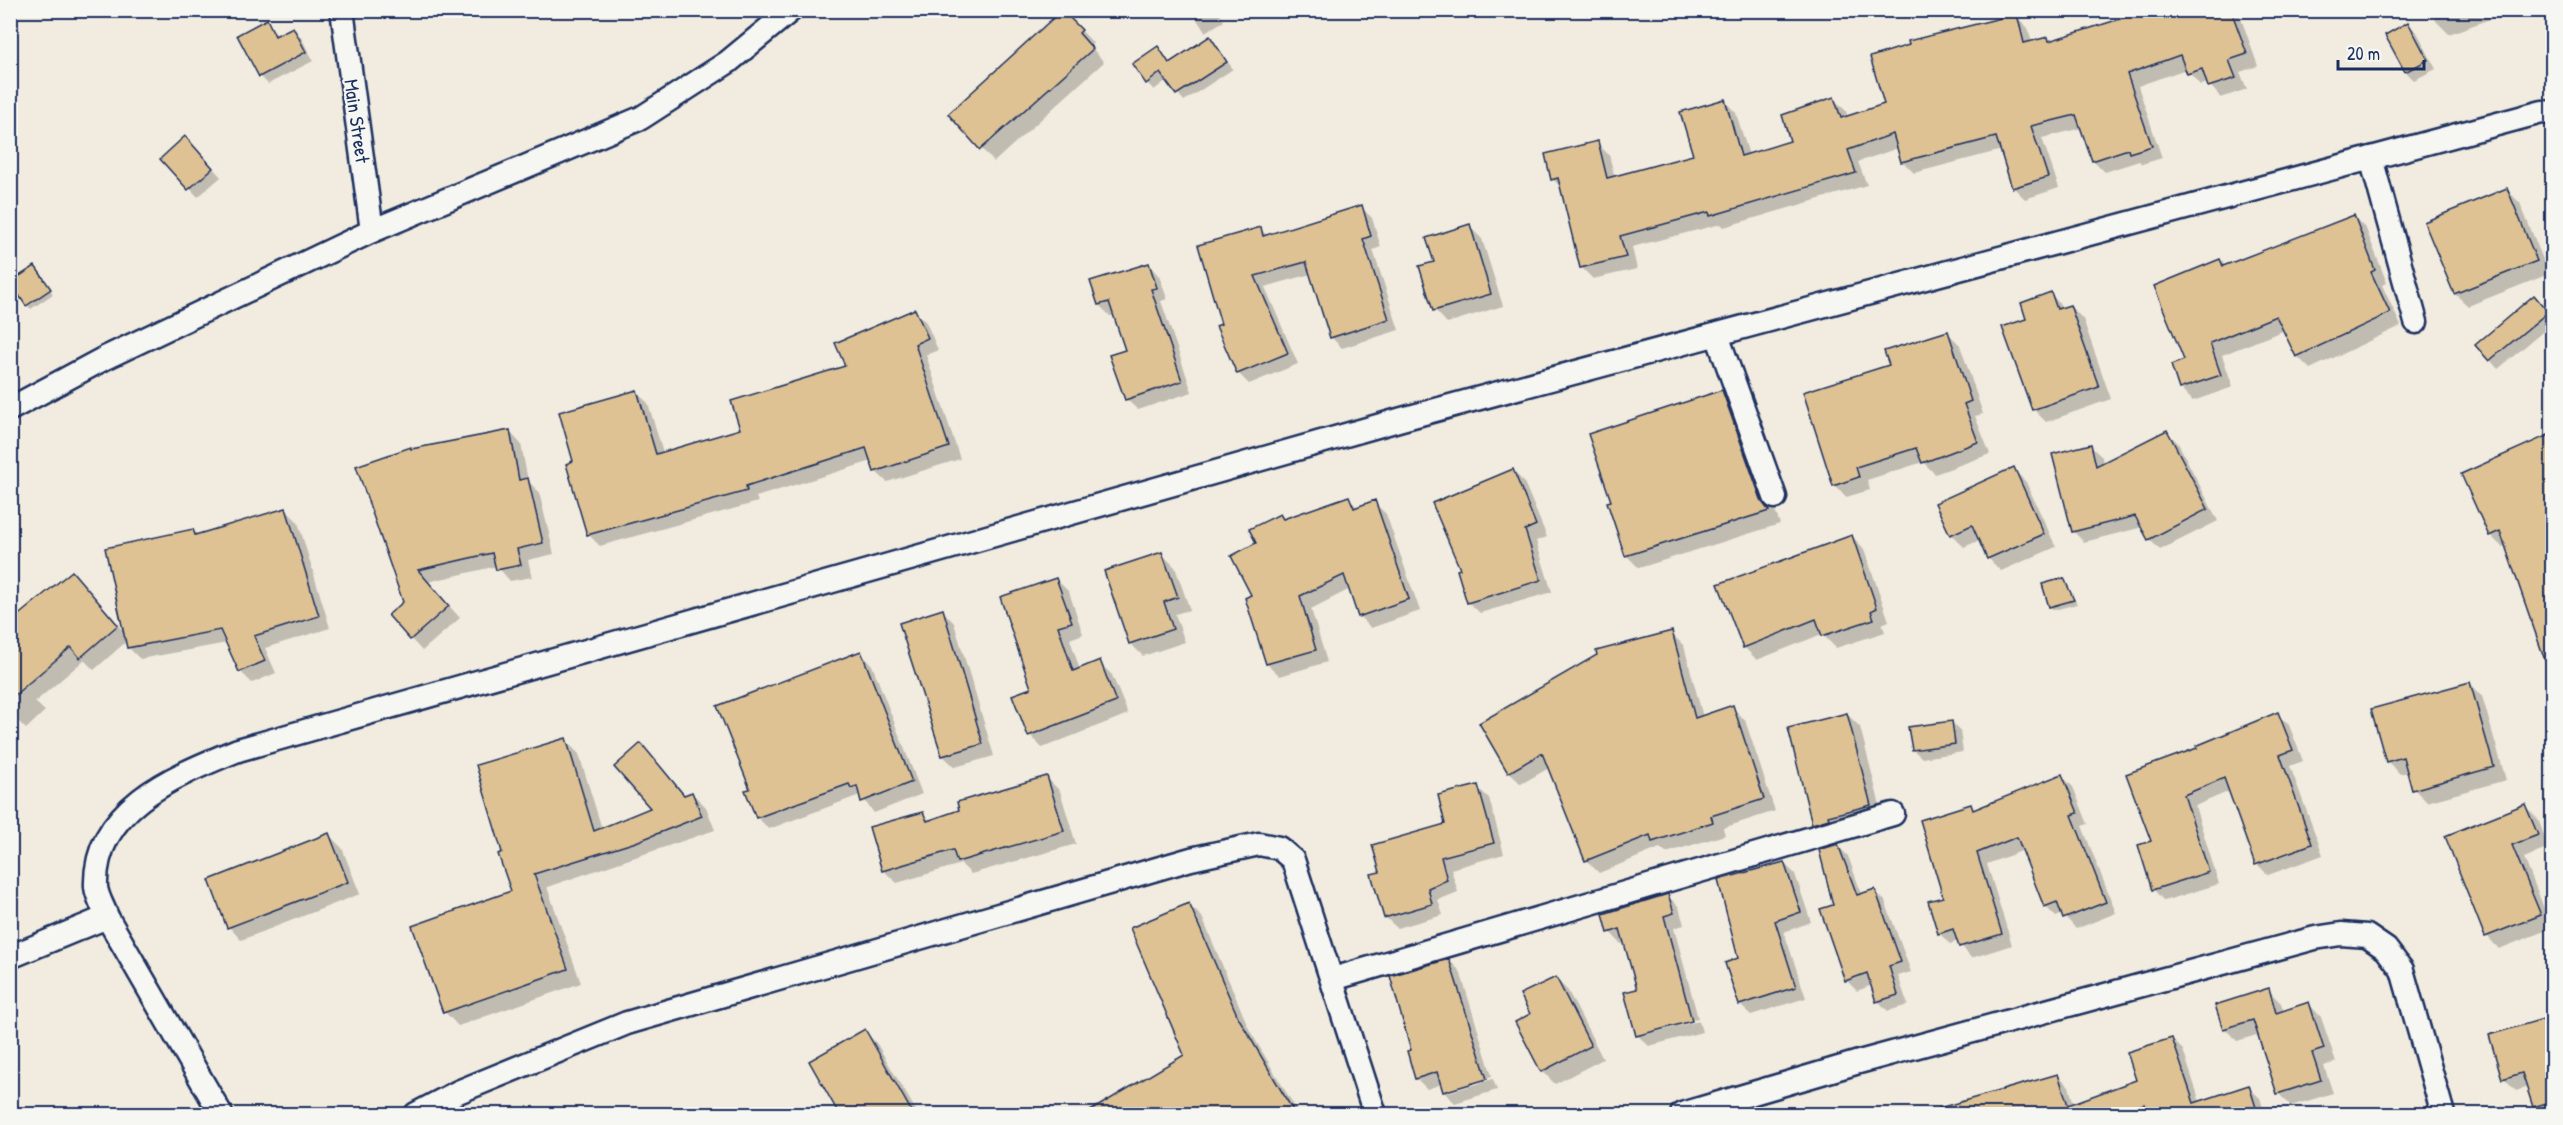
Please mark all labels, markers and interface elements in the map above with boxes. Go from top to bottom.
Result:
scale bar [2338,33,2424,71]
text: 20 m [2347,41,2380,66]
street label: Main Street [338,77,377,166]

